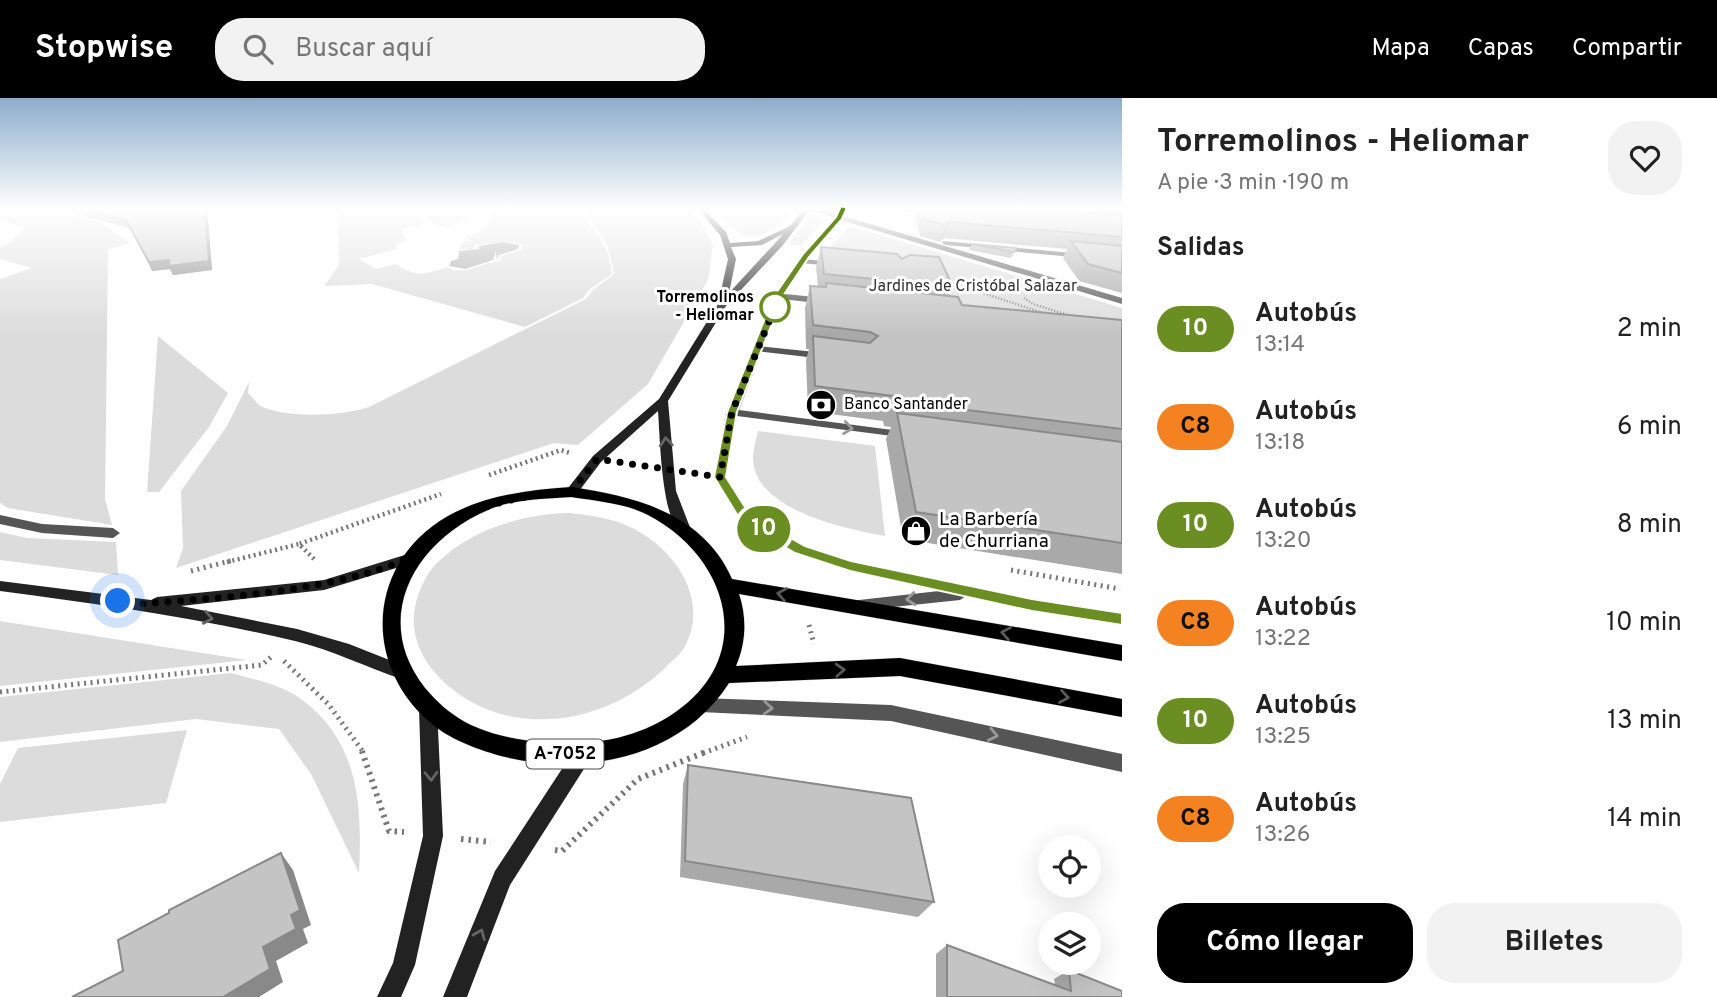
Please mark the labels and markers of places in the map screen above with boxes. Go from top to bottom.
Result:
place label: Torremolinos - Heliomar [656,288,754,326]
marker: Torremolinos - Heliomar [760,292,790,322]
bank icon: Banco Santander [804,388,838,422]
place label: Banco Santander [844,395,968,415]
place label: La Barbería de Churriana [939,508,1049,554]
shop icon: La Barbería de Churriana [899,514,933,548]

